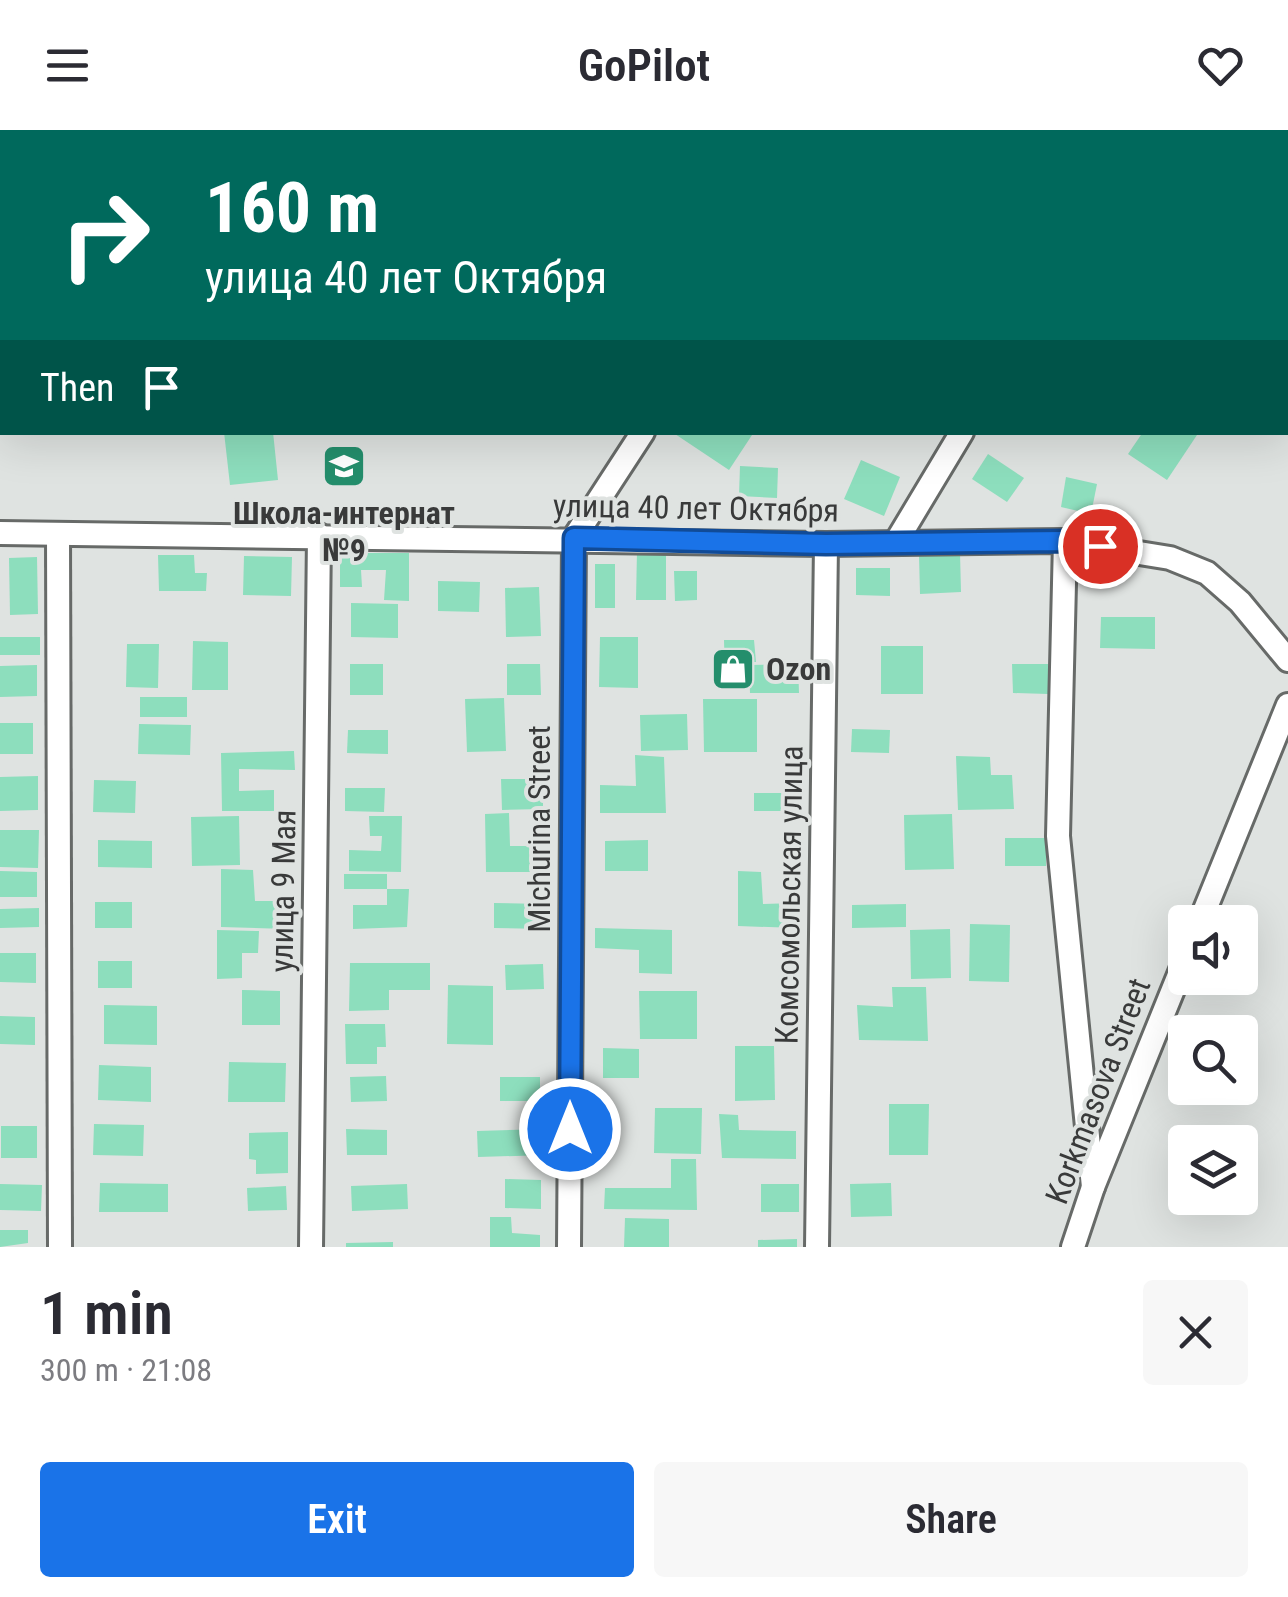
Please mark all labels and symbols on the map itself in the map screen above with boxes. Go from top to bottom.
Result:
school or university icon: Школа-интернат №9 [321,443,367,489]
street label: улица 40 лет Октября [553,487,839,529]
place label: Школа-интернат №9 [233,494,455,569]
pin [1058,504,1143,589]
shop icon: Ozon [710,646,756,692]
place label: Ozon [766,650,831,688]
street label: Michurina Street [520,725,558,933]
street label: Комсомольская улица [767,745,811,1045]
street label: улица 9 Мая [263,809,303,973]
street label: Korkmasova Street [1038,973,1158,1209]
position arrow [518,1077,622,1181]

